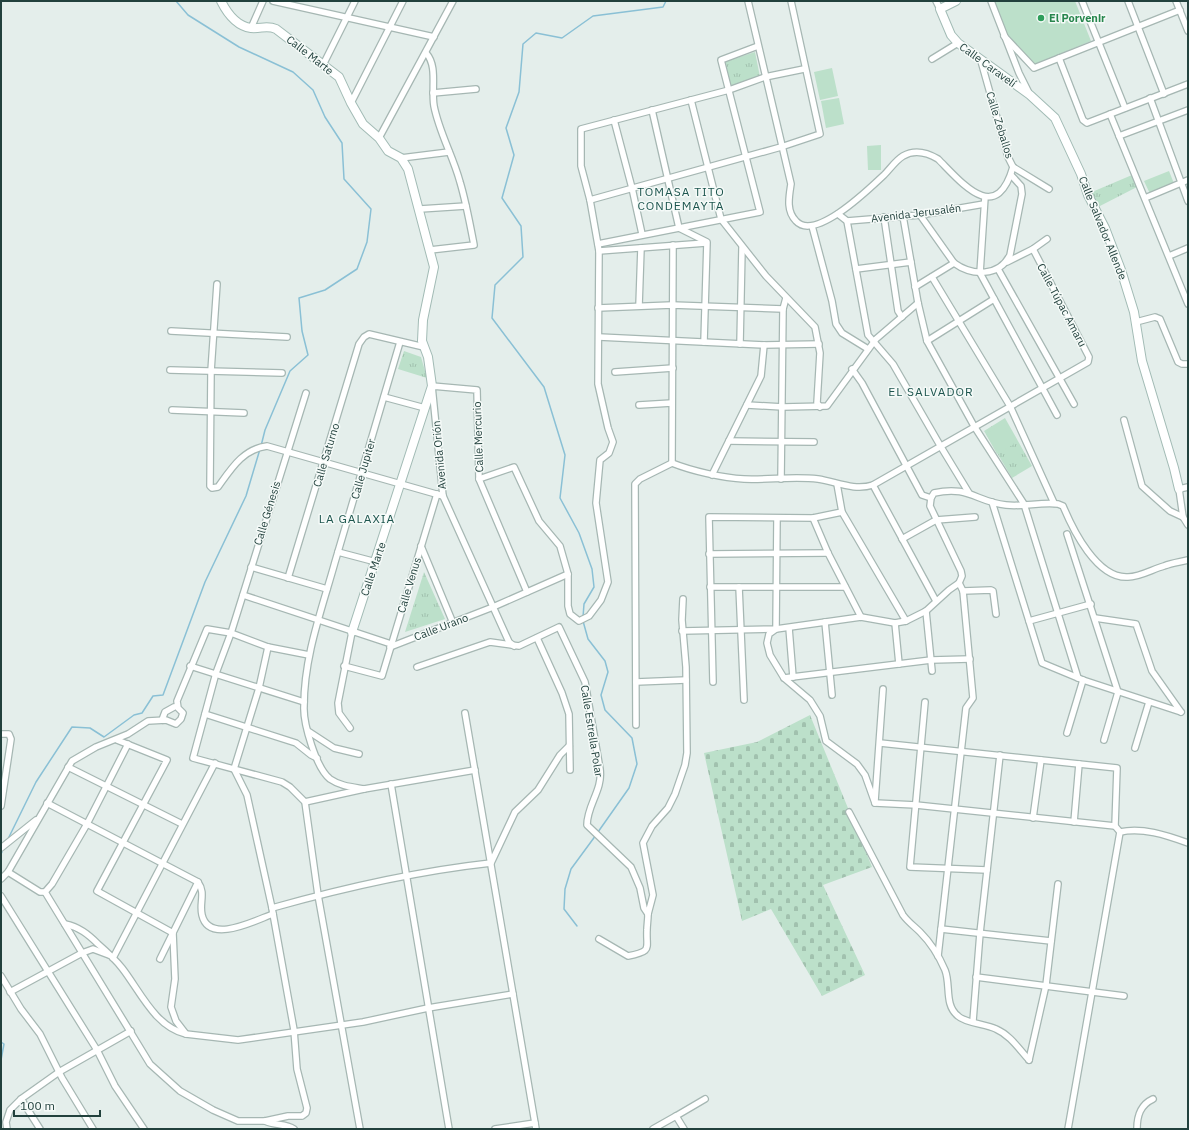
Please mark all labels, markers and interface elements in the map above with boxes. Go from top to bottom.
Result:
place label: El Porvenir [1049,11,1106,25]
marker: El Porvenir [1036,13,1046,23]
street label: Calle Marte [284,32,336,78]
street label: Calle Caravelí [957,40,1019,90]
street label: Calle Zeballos [983,90,1017,160]
street label: Calle Salvador Allende [1076,174,1130,282]
district label: TOMASA TITO CONDEMAYTA [637,184,725,213]
street label: Avenida Jerusalén [870,201,962,225]
street label: Calle Túpac Amaru [1034,261,1090,349]
district label: EL SALVADOR [888,384,974,399]
street label: Calle Mercurio [470,401,486,473]
street label: Avenida Orión [429,420,449,490]
street label: Calle Saturno [310,421,342,489]
street label: Calle Jupiter [348,437,378,501]
street label: Calle Génesis [251,479,283,547]
district label: LA GALAXIA [319,511,395,526]
street label: Calle Marte [357,540,389,598]
street label: Calle Venus [394,555,424,615]
street label: Calle Urano [412,610,470,644]
street label: Calle Estrella Polar [578,684,606,778]
scale bar [14,1092,100,1118]
text: 100 m [20,1098,55,1113]

